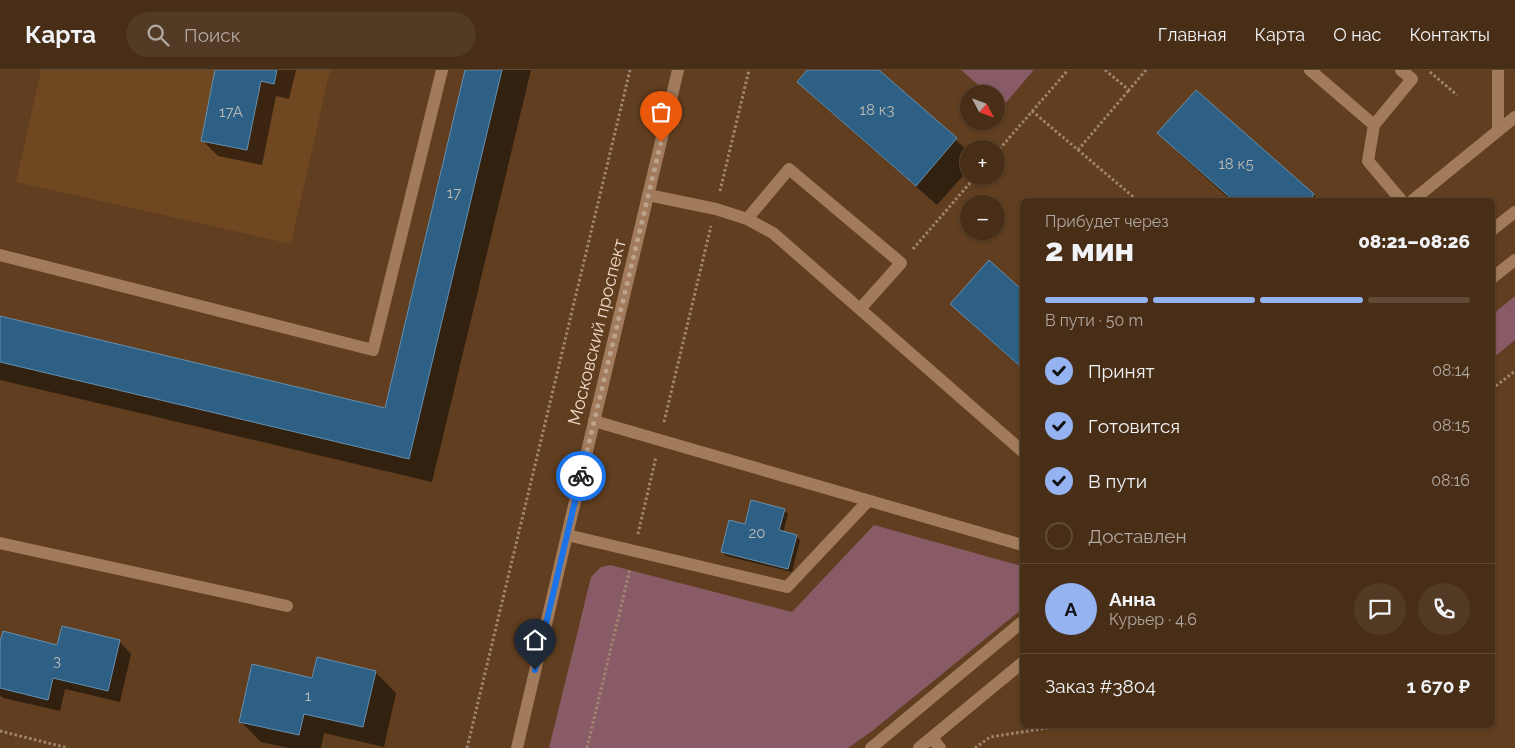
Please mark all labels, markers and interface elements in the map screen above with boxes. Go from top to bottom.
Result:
search box [126,12,476,57]
text: Карта [25,20,96,49]
icon: search [144,21,172,49]
text: Поиск [184,24,241,46]
text: Главная [1158,24,1226,45]
text: Карта [1254,24,1305,45]
text: О нас [1333,24,1381,45]
text: Контакты [1409,24,1490,45]
north arrow [960,85,1005,130]
map controls [960,85,1005,240]
pin [640,91,682,142]
icon: bag [647,98,675,126]
house number: 18 к3 [860,101,894,119]
house number: 17А [219,103,243,121]
button: + [960,140,1005,185]
house number: 18 к5 [1218,155,1254,173]
house number: 17 [447,184,461,202]
button: − [960,195,1005,240]
text: Прибудет через [1045,212,1169,231]
text: 08:21–08:26 [1358,230,1470,252]
text: 2 мин [1045,231,1134,268]
street label: Московский проспект [563,236,630,427]
text: В пути · 50 m [1045,311,1143,330]
icon: check [1045,357,1073,385]
text: Принят [1088,360,1155,382]
text: 08:14 [1432,361,1470,380]
icon: check [1045,412,1073,440]
text: Готовится [1088,415,1180,437]
text: 08:15 [1432,416,1470,435]
courier [556,451,606,501]
icon: bike [567,462,595,490]
icon: check [1045,467,1073,495]
text: В пути [1088,470,1147,492]
text: 08:16 [1431,471,1470,490]
house number: 20 [749,524,766,542]
text: Доставлен [1088,525,1187,547]
button: chat [1354,583,1406,635]
button: phone [1418,583,1470,635]
text: Анна [1109,588,1156,610]
text: А [1065,598,1077,620]
text: Курьер · 4.6 [1109,610,1197,629]
pin [514,619,556,670]
icon: home [521,626,549,654]
house number: 3 [53,652,61,670]
text: Заказ #3804 [1045,675,1156,697]
text: 1 670 ₽ [1407,675,1470,697]
house number: 1 [305,687,312,705]

